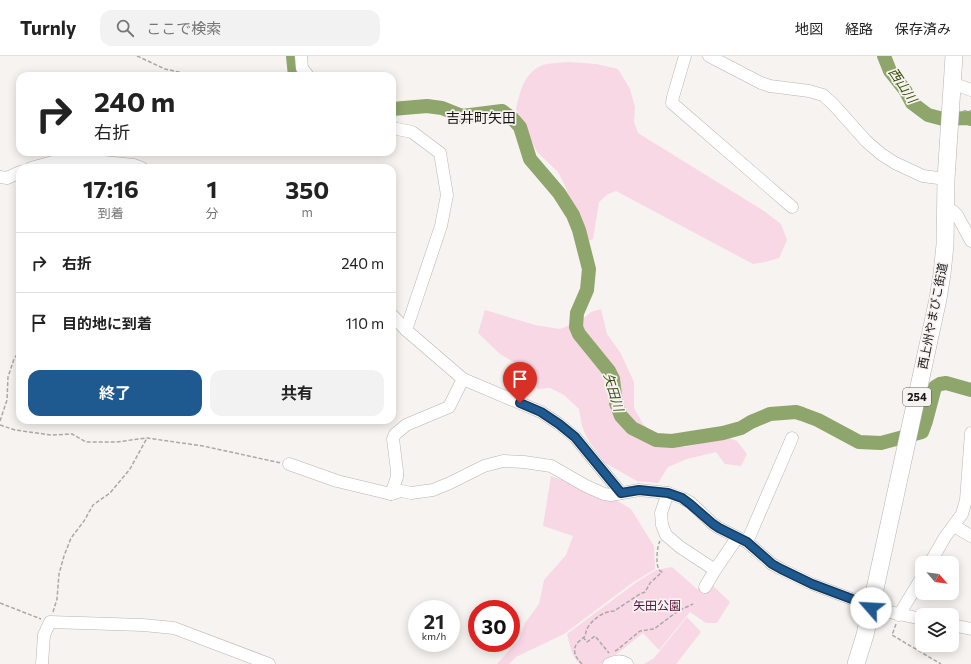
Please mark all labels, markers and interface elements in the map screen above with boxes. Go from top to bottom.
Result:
search box [100,10,380,46]
text: Turnly [20,16,76,39]
icon: search [114,17,136,39]
text: ここで検索 [146,19,221,37]
text: 地図 [795,20,823,37]
text: 経路 [845,20,873,37]
text: 保存済み [895,20,951,37]
water label: 西山川 [885,64,922,107]
text: 240 m [94,84,175,118]
icon: right [28,88,80,140]
district label: 吉井町矢田 [446,109,516,126]
text: 右折 [94,121,130,143]
text: 17:16 [83,174,139,203]
text: 1 [207,174,217,203]
text: 350 [285,175,329,204]
text: m [302,204,313,220]
text: 到着 [98,205,124,221]
text: 分 [206,205,219,221]
icon: right [28,252,50,274]
text: 右折 [62,254,92,272]
text: 240 m [341,254,384,272]
street label: 西上州やまびこ街道 [915,261,949,370]
icon: arrive [28,312,50,334]
text: 目的地に到着 [62,314,152,332]
text: 110 m [345,314,384,332]
pin [503,362,537,403]
icon: arrive [509,368,531,390]
button: 終了 [28,370,202,416]
button: 共有 [210,370,384,416]
water label: 矢田川 [601,371,628,415]
road number: 254 [903,388,931,406]
north arrow [915,556,959,600]
map controls [915,556,959,652]
position arrow [850,587,892,629]
park label: 矢田公園 [633,598,681,612]
speed limit sign: 30 [468,600,520,652]
button: layers [915,608,959,652]
text: 21 [424,609,444,633]
text: km/h [422,630,446,642]

